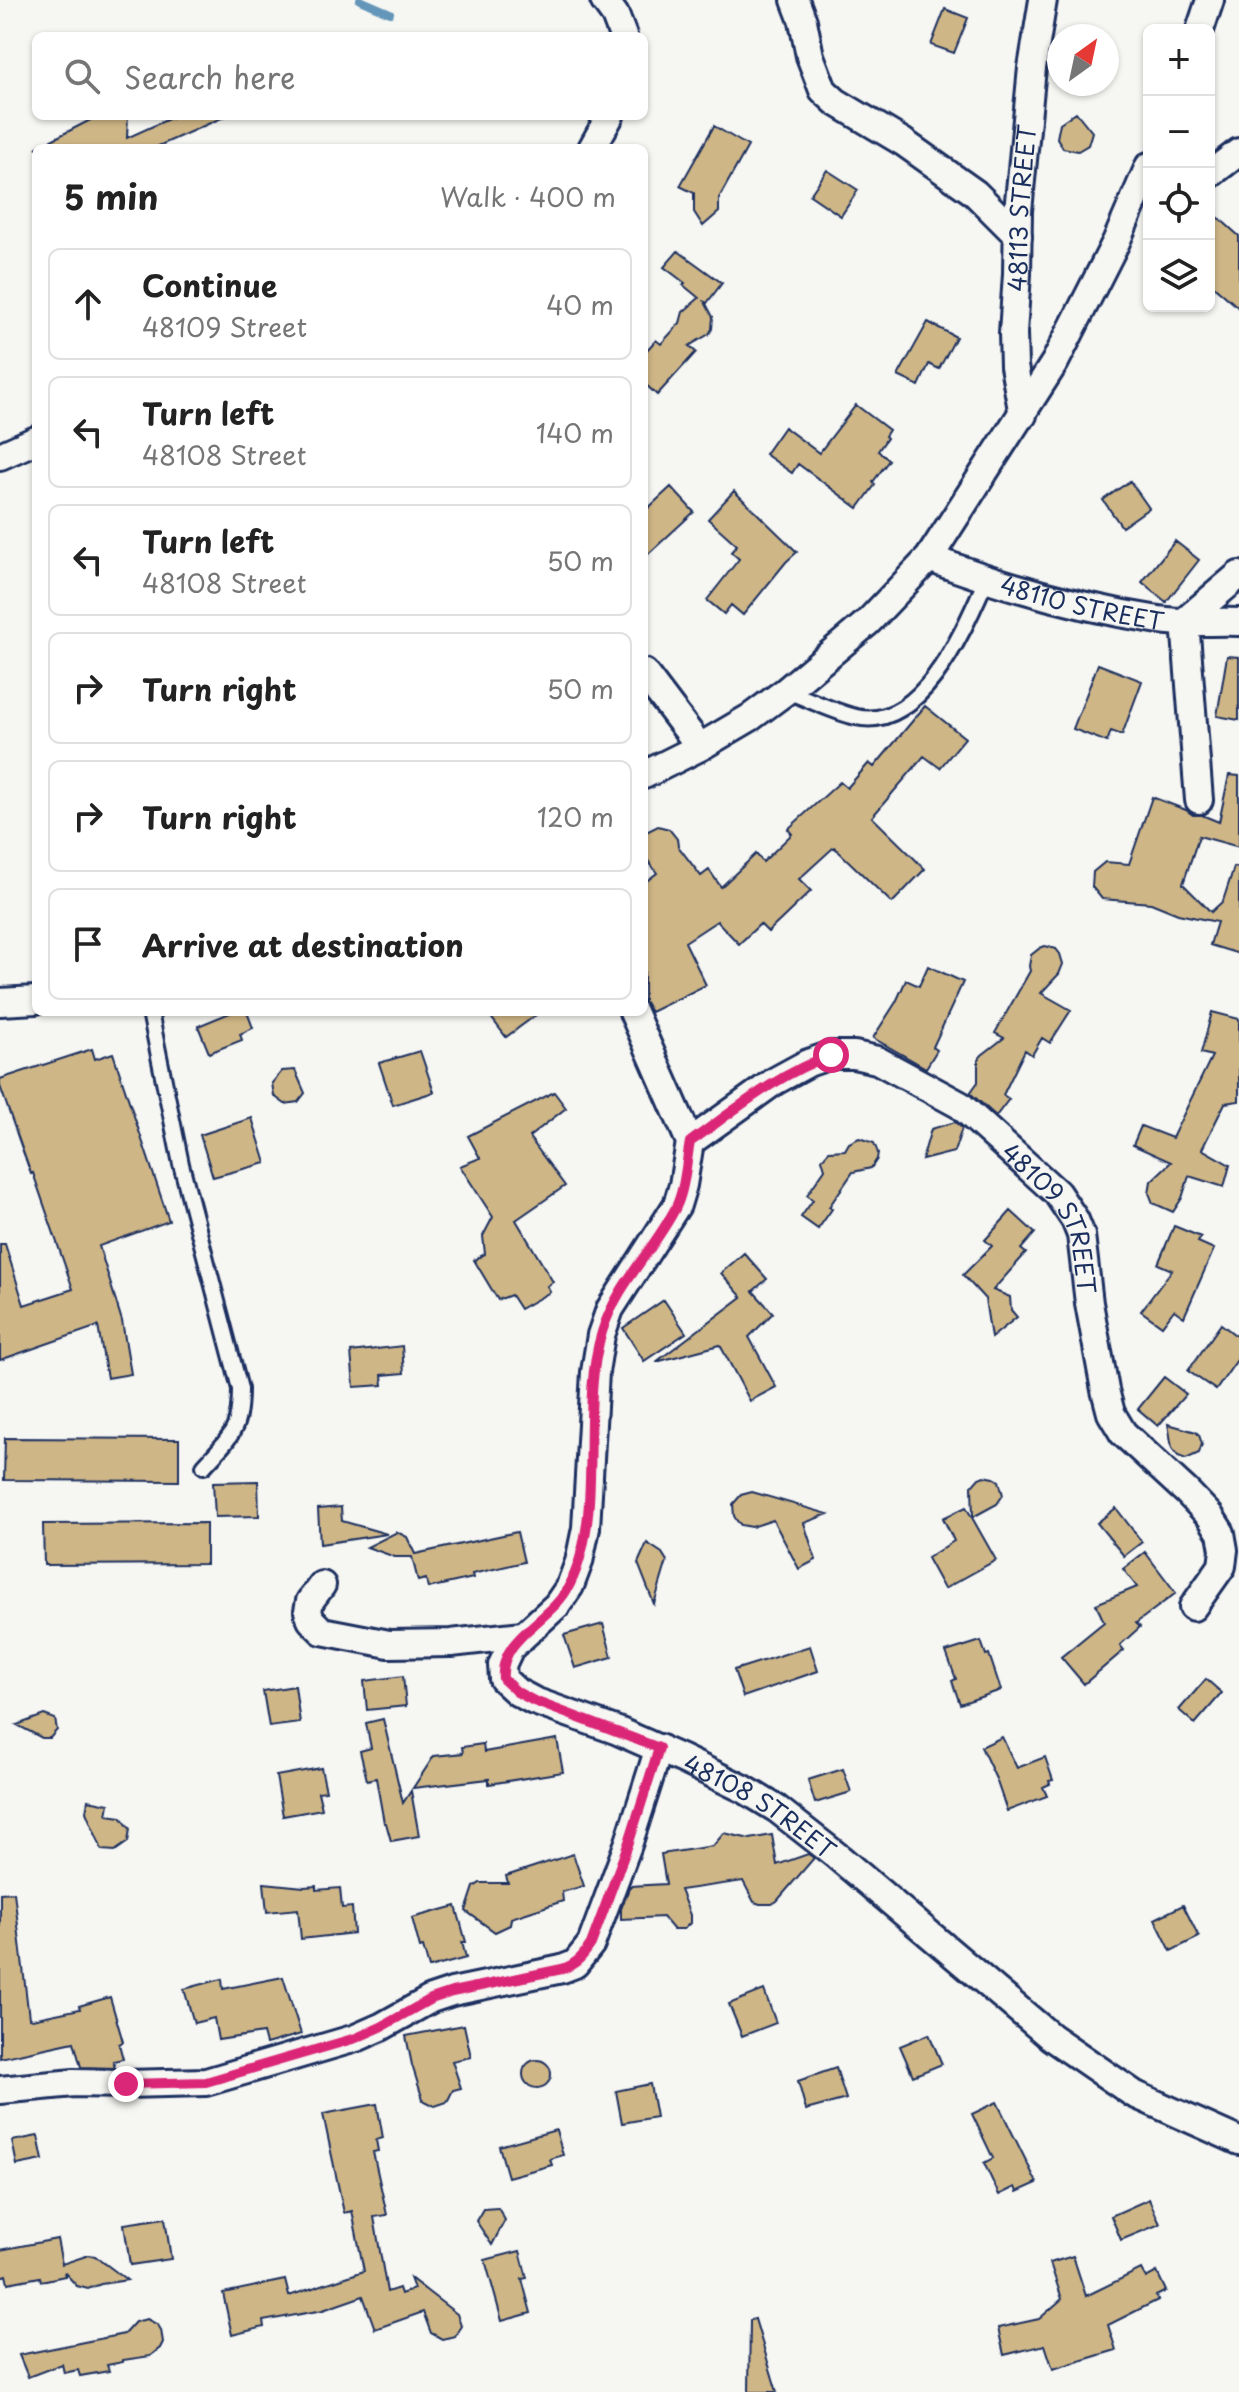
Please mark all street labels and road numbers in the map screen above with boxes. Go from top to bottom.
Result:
street label: 48113 STREET [998,123,1044,293]
street label: 48110 STREET [996,566,1167,639]
street label: 48109 STREET [994,1134,1106,1296]
street label: 48108 STREET [678,1745,845,1868]

